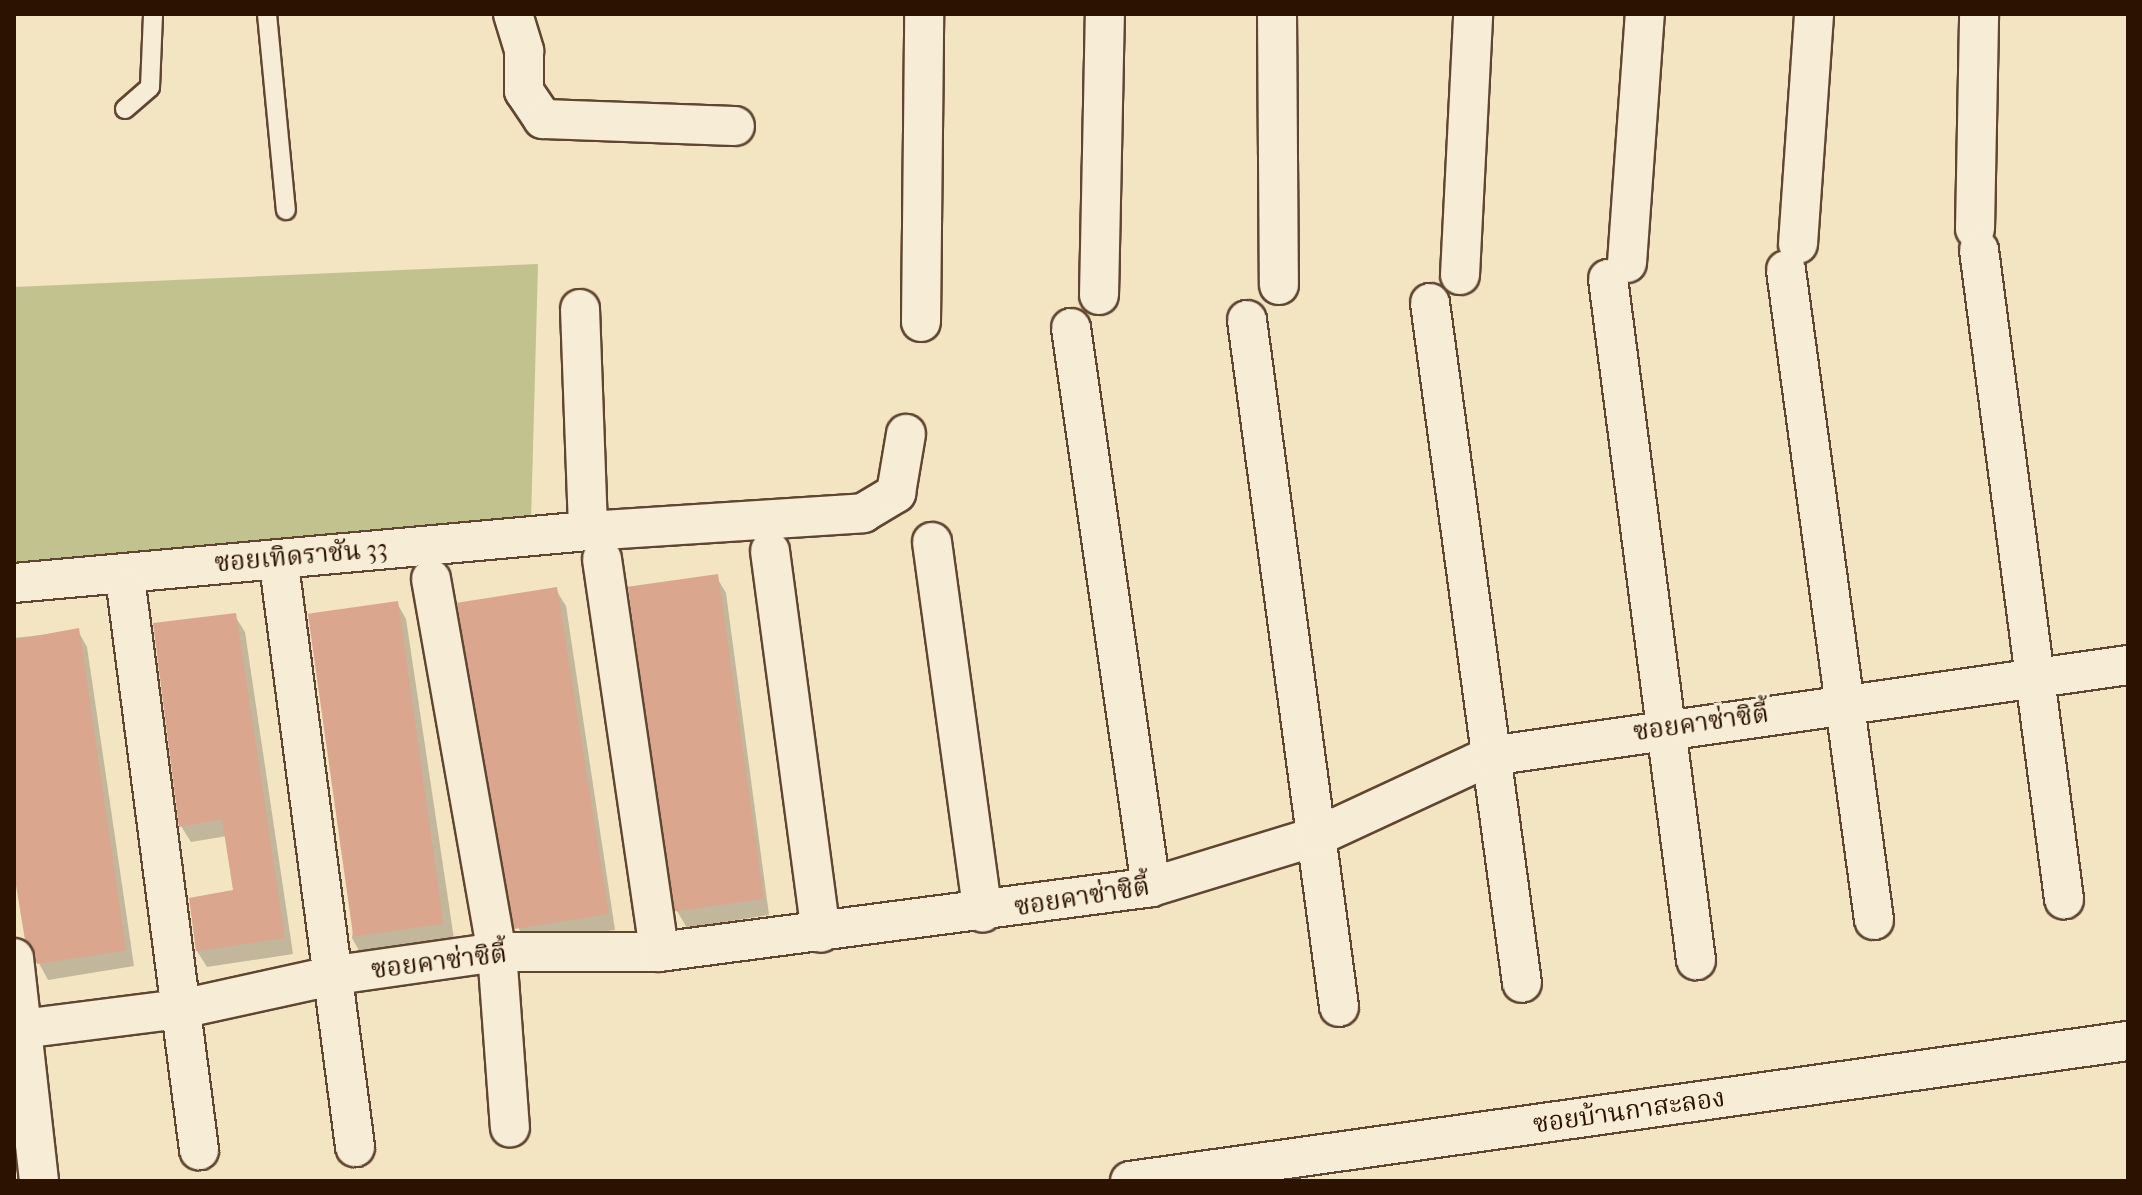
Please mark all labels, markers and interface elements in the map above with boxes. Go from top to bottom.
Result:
street label: ซอยเทิดราชัน 33 [213,533,389,579]
street label: ซอยคาซ่าซิตี้ [1631,698,1771,748]
street label: ซอยคาซ่าซิตี้ [1012,871,1152,923]
street label: ซอยคาซ่าซิตี้ [369,938,509,986]
street label: ซอยบ้านกาสะลอง [1531,1082,1727,1140]

